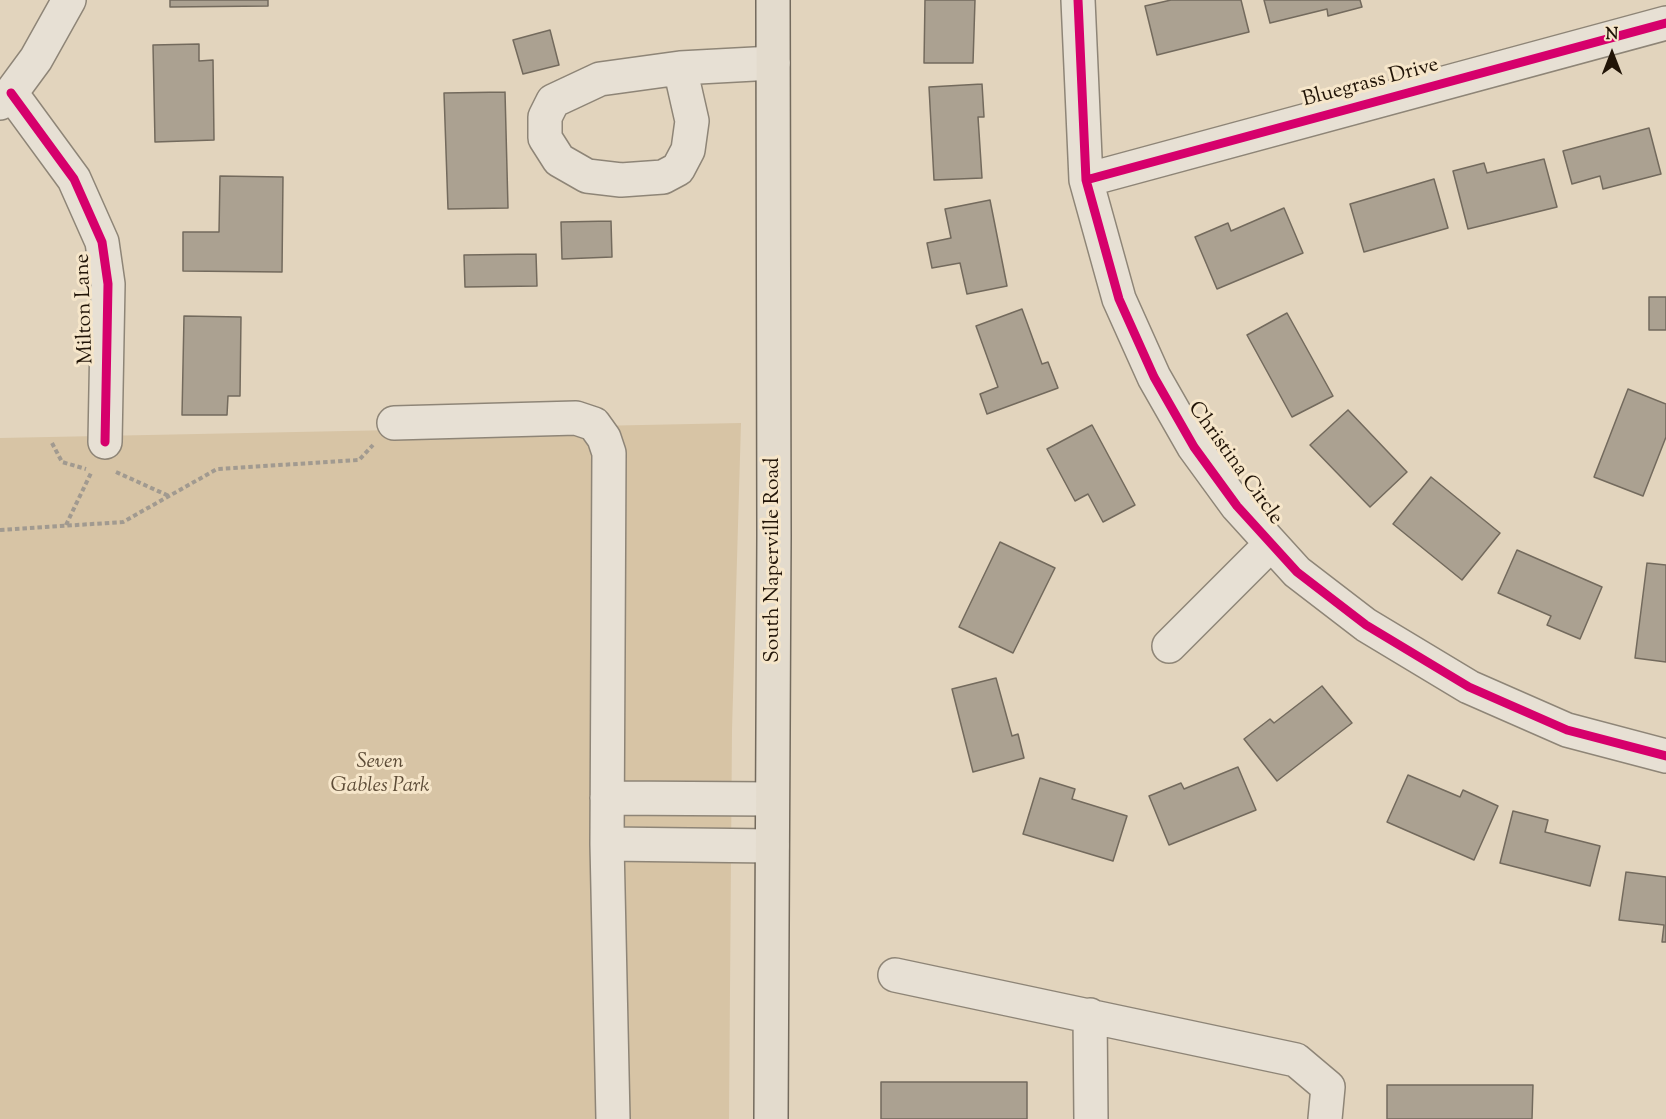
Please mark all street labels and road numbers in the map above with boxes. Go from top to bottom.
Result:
street label: Bluegrass Drive [1300,54,1442,114]
street label: Milton Lane [71,253,101,365]
street label: Christina Circle [1181,398,1287,530]
street label: South Naperville Road [761,457,787,663]

